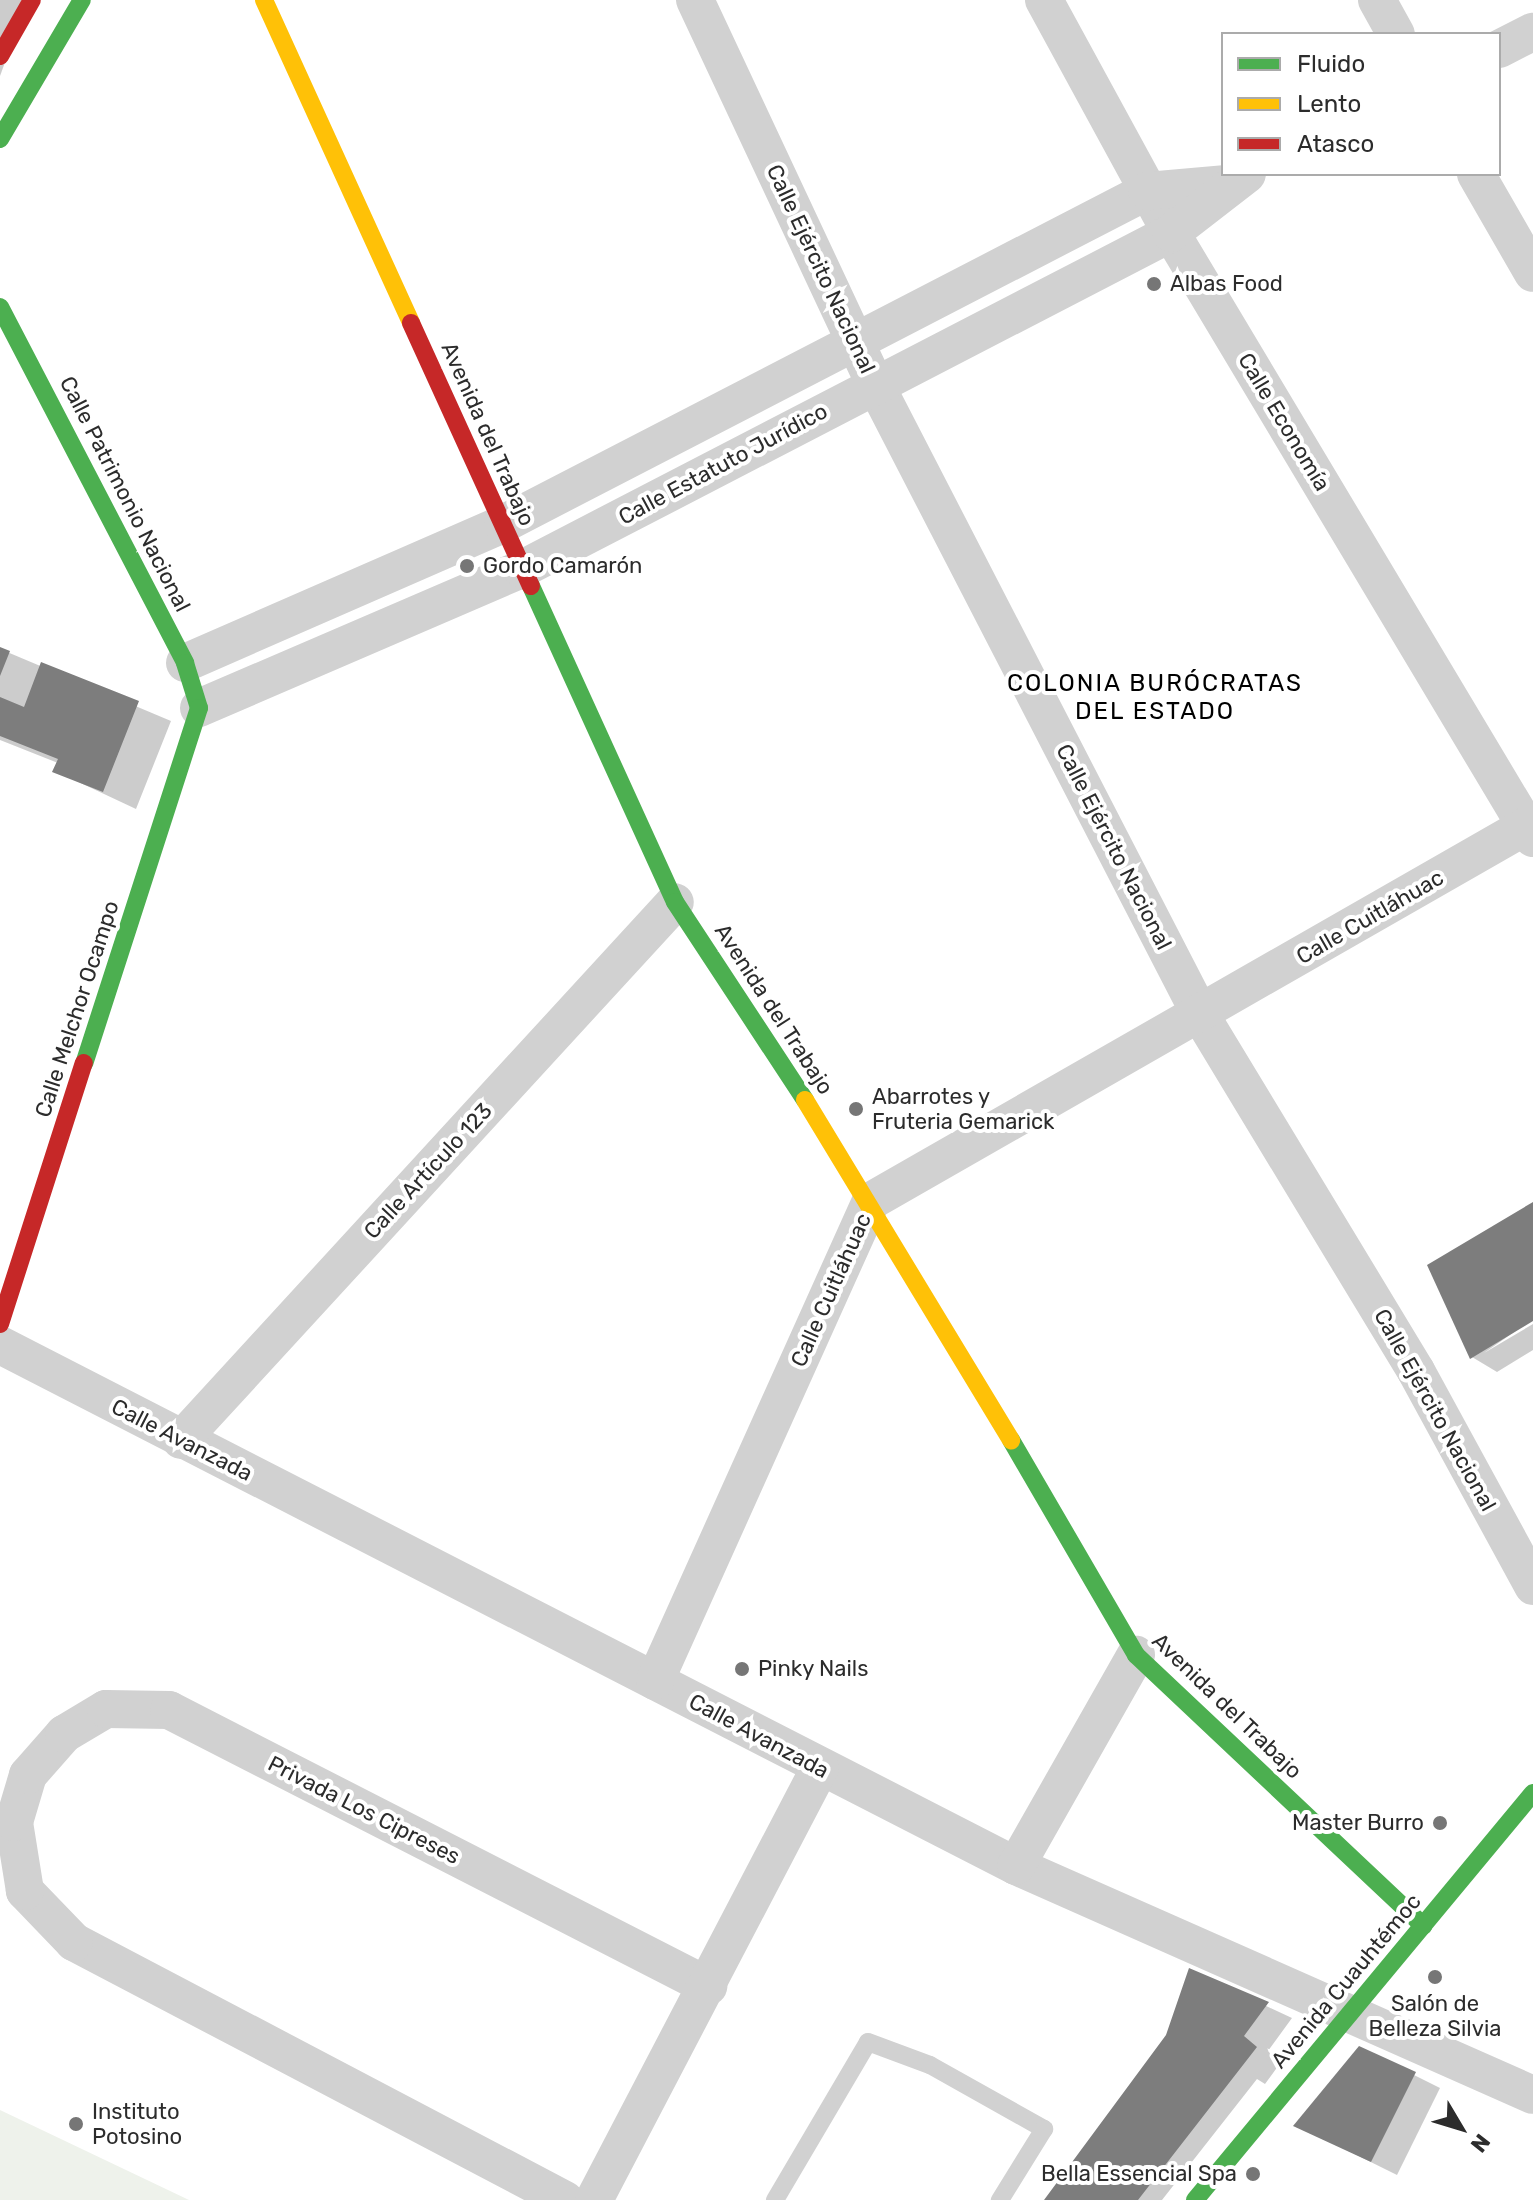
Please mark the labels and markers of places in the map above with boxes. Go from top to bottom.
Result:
place label: Albas Food [1170,271,1283,297]
marker: Albas Food [1145,275,1163,293]
place label: Gordo Camarón [483,553,642,579]
marker: Gordo Camarón [458,557,476,575]
place label: Abarrotes y Fruteria Gemarick [872,1083,1054,1134]
marker: Abarrotes y Fruteria Gemarick [847,1100,865,1118]
place label: Pinky Nails [758,1656,869,1682]
marker: Pinky Nails [733,1660,751,1678]
place label: Master Burro [1291,1810,1424,1836]
marker: Master Burro [1431,1814,1449,1832]
marker: Salón de Belleza Silvia [1426,1968,1444,1986]
place label: Salón de Belleza Silvia [1369,1990,1501,2042]
place label: Instituto Potosino [92,2098,182,2150]
marker: Instituto Potosino [67,2115,85,2133]
place label: Bella Essencial Spa [1041,2161,1237,2187]
marker: Bella Essencial Spa [1244,2165,1262,2183]

